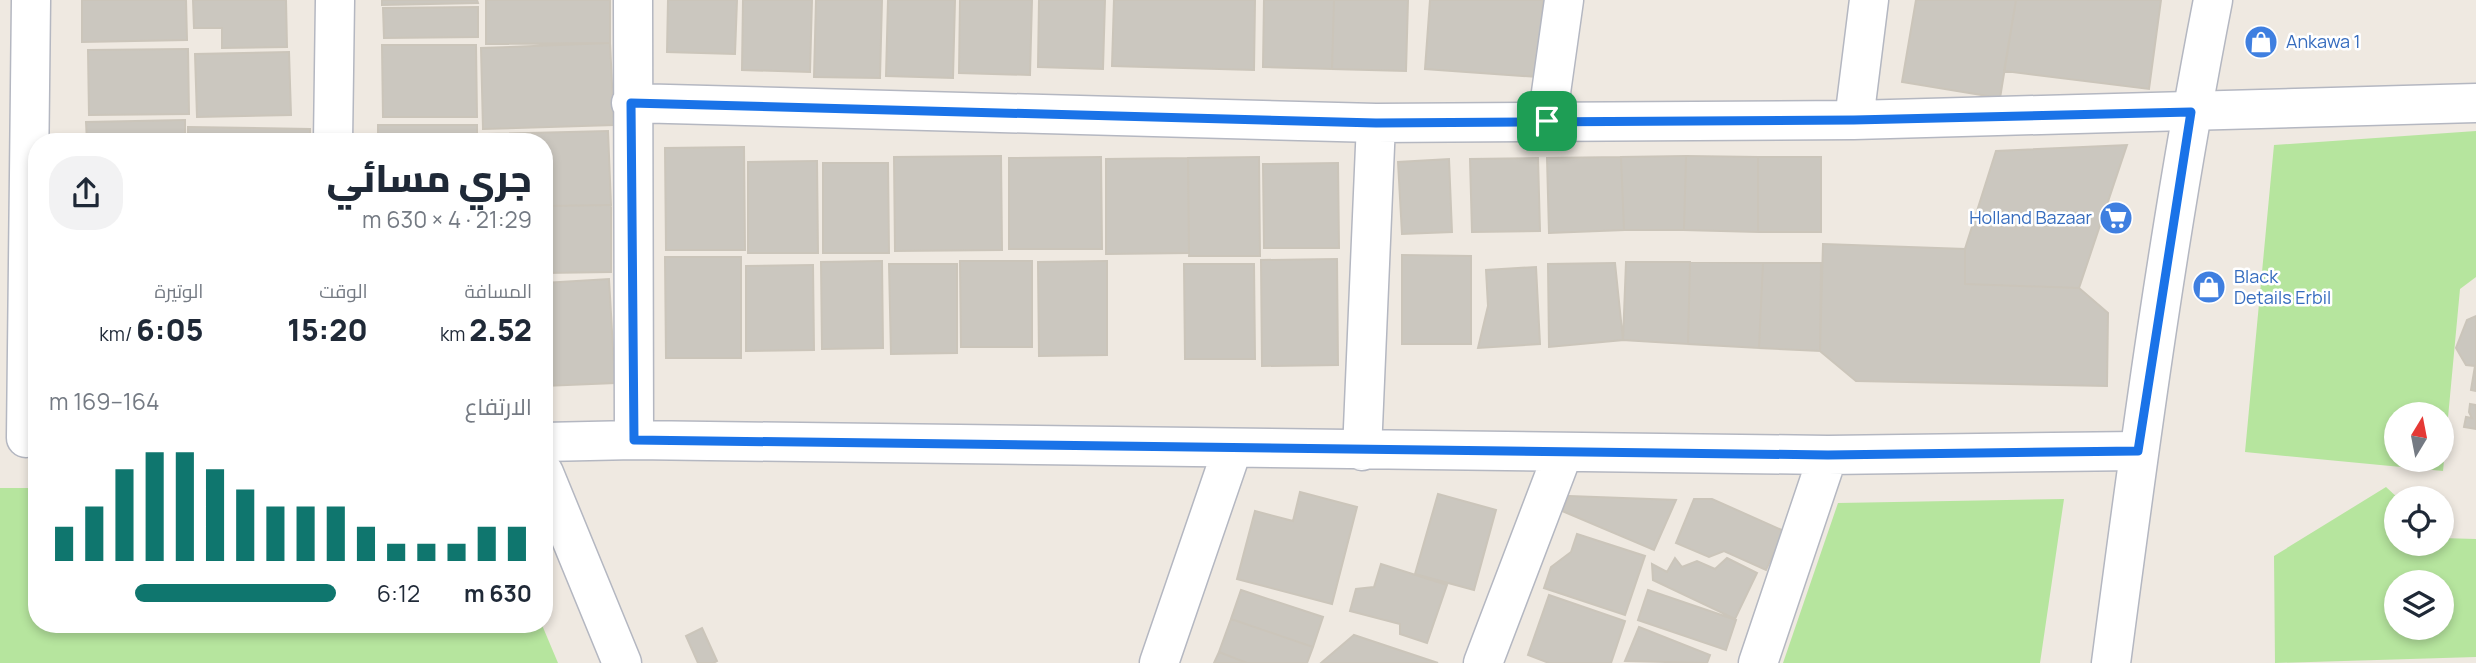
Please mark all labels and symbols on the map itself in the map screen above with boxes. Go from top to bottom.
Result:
shop icon: Ankawa 1 [2242,23,2280,61]
place label: Ankawa 1 [2286,29,2361,53]
pin [1517,91,1577,151]
supermarket icon: Holland Bazaar [2097,199,2135,237]
place label: Holland Bazaar [1969,205,2092,229]
place label: Black Details Erbil [2234,264,2331,309]
shop icon: Black Details Erbil [2190,268,2228,306]
north arrow [2384,402,2454,472]

